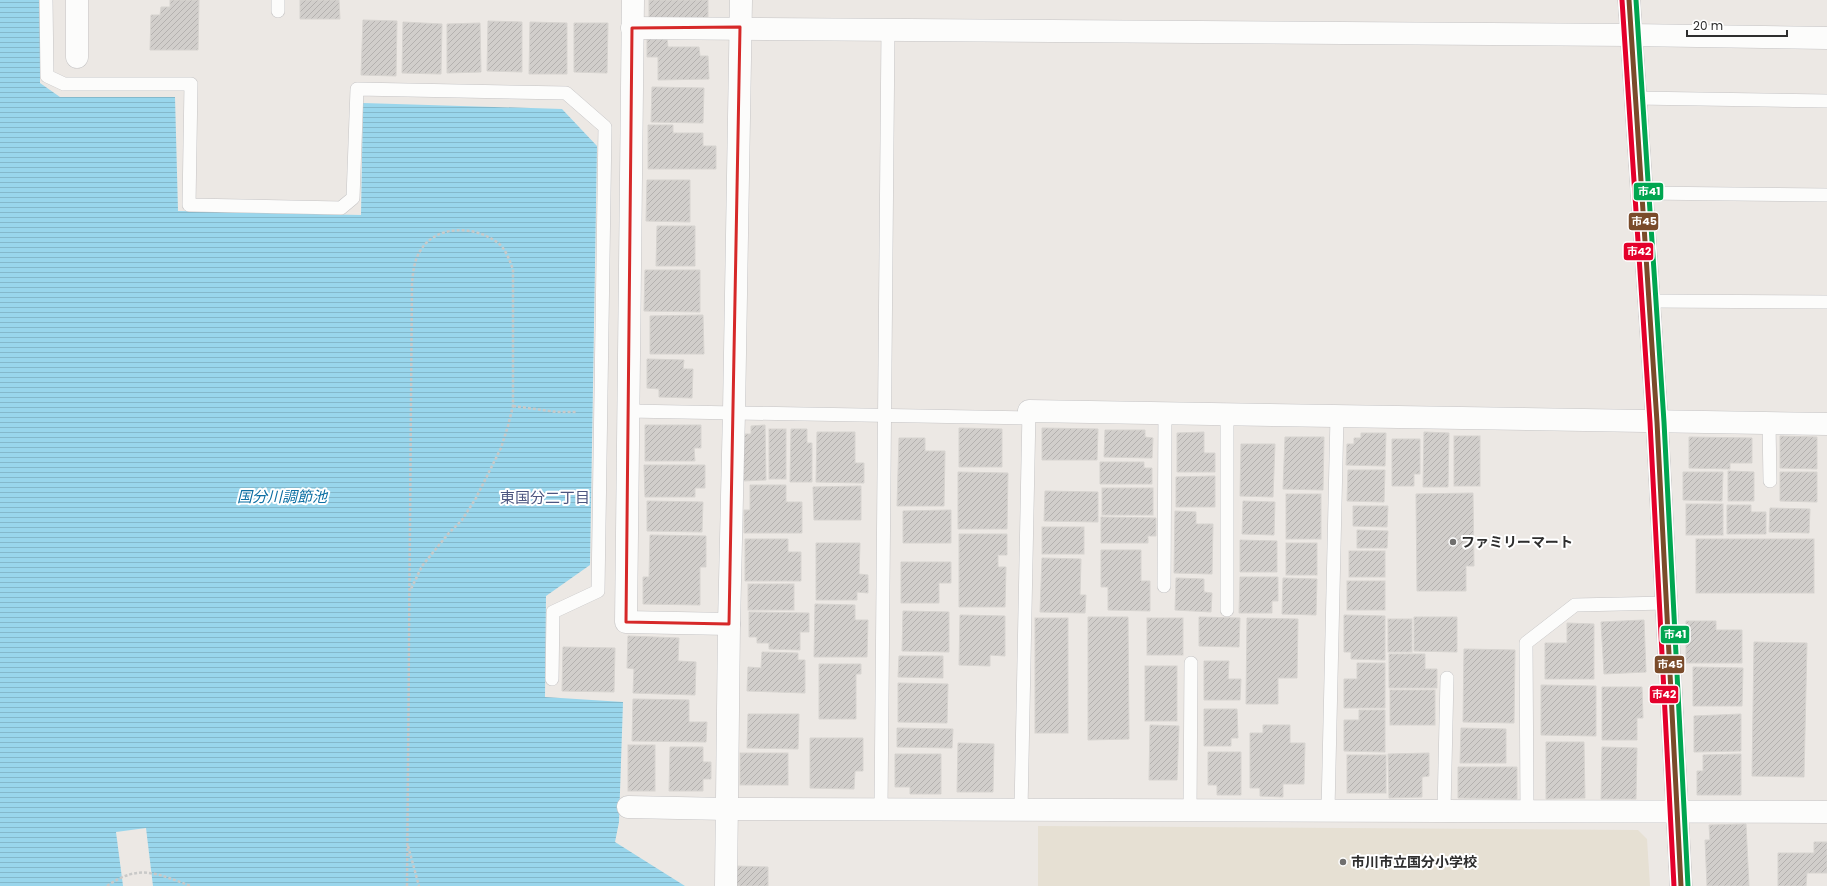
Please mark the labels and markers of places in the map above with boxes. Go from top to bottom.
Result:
place label: ファミリーマート [1461,532,1573,552]
marker: ファミリーマート [1448,537,1458,547]
place label: 市川市立国分小学校 [1351,852,1477,872]
marker: 市川市立国分小学校 [1338,857,1348,867]

